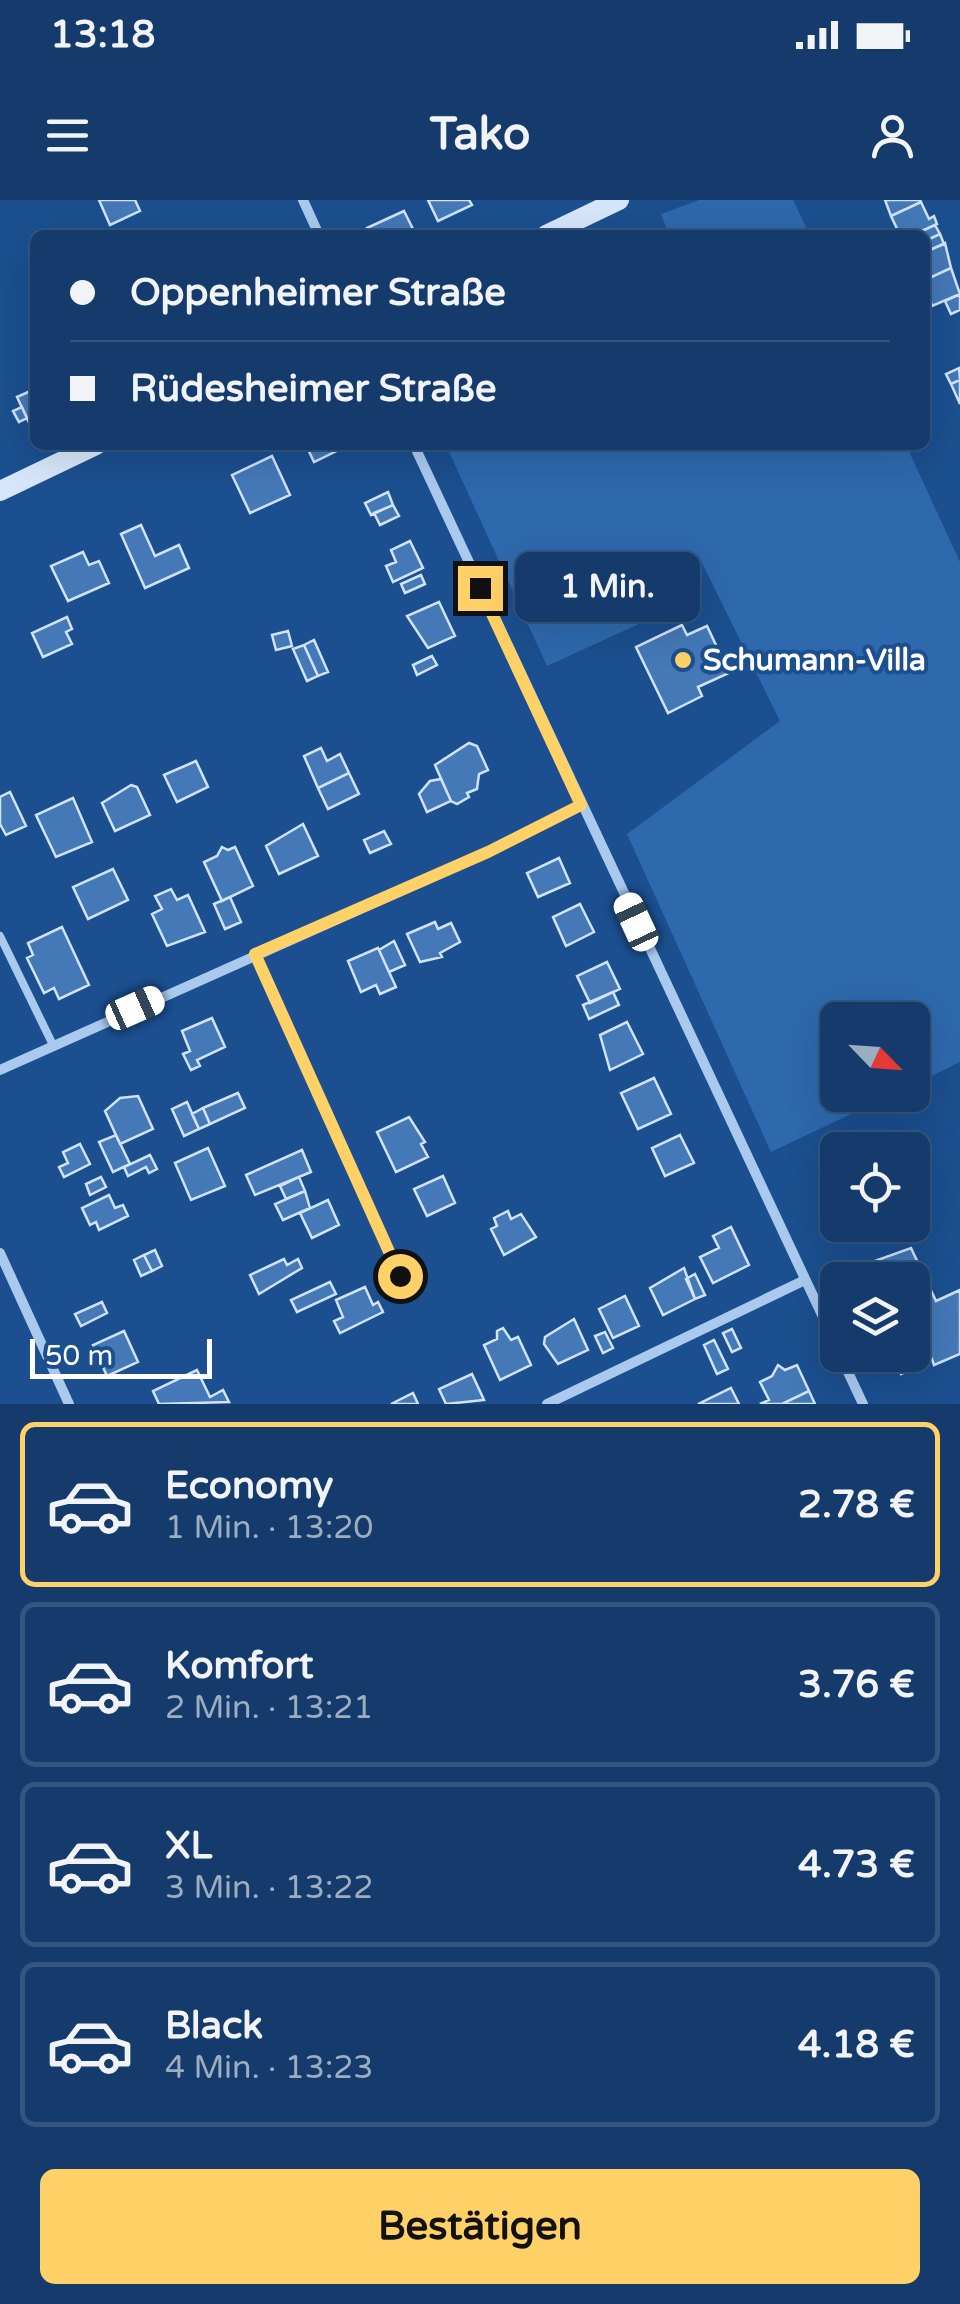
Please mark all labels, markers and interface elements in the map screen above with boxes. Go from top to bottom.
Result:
text: 13:18 [50,12,155,58]
icon: menu [40,108,95,163]
text: Tako [430,108,530,162]
icon: person [865,108,920,163]
text: Oppenheimer Straße [130,270,506,316]
text: Rüdesheimer Straße [130,366,496,412]
callout: 1 Min. [515,553,700,623]
route end [458,566,503,611]
text: 1 Min. [560,568,655,606]
place label: Schumann-Villa [703,642,926,679]
marker: Schumann-Villa [672,649,694,671]
car [610,888,662,956]
car [101,982,169,1034]
north arrow [820,1002,930,1112]
map controls [820,1002,930,1372]
button: locate [820,1132,930,1242]
route start [378,1254,423,1299]
button: layers [820,1262,930,1372]
scale bar [30,1334,212,1378]
text: 50 m [45,1339,113,1373]
icon: car [45,1460,135,1550]
text: Economy [165,1463,333,1509]
text: 2.78 € [798,1482,915,1528]
text: 1 Min. · 13:20 [165,1509,373,1547]
icon: car [45,1640,135,1730]
text: Komfort [165,1643,314,1689]
text: 3.76 € [798,1662,915,1708]
text: 2 Min. · 13:21 [165,1689,373,1727]
icon: car [45,1820,135,1910]
text: XL [165,1823,212,1869]
text: 4.73 € [798,1842,915,1888]
text: 3 Min. · 13:22 [165,1869,373,1907]
icon: car [45,2000,135,2090]
text: Black [165,2003,263,2049]
text: 4.18 € [798,2022,915,2068]
text: 4 Min. · 13:23 [165,2049,373,2087]
button: Bestätigen [40,2169,920,2284]

